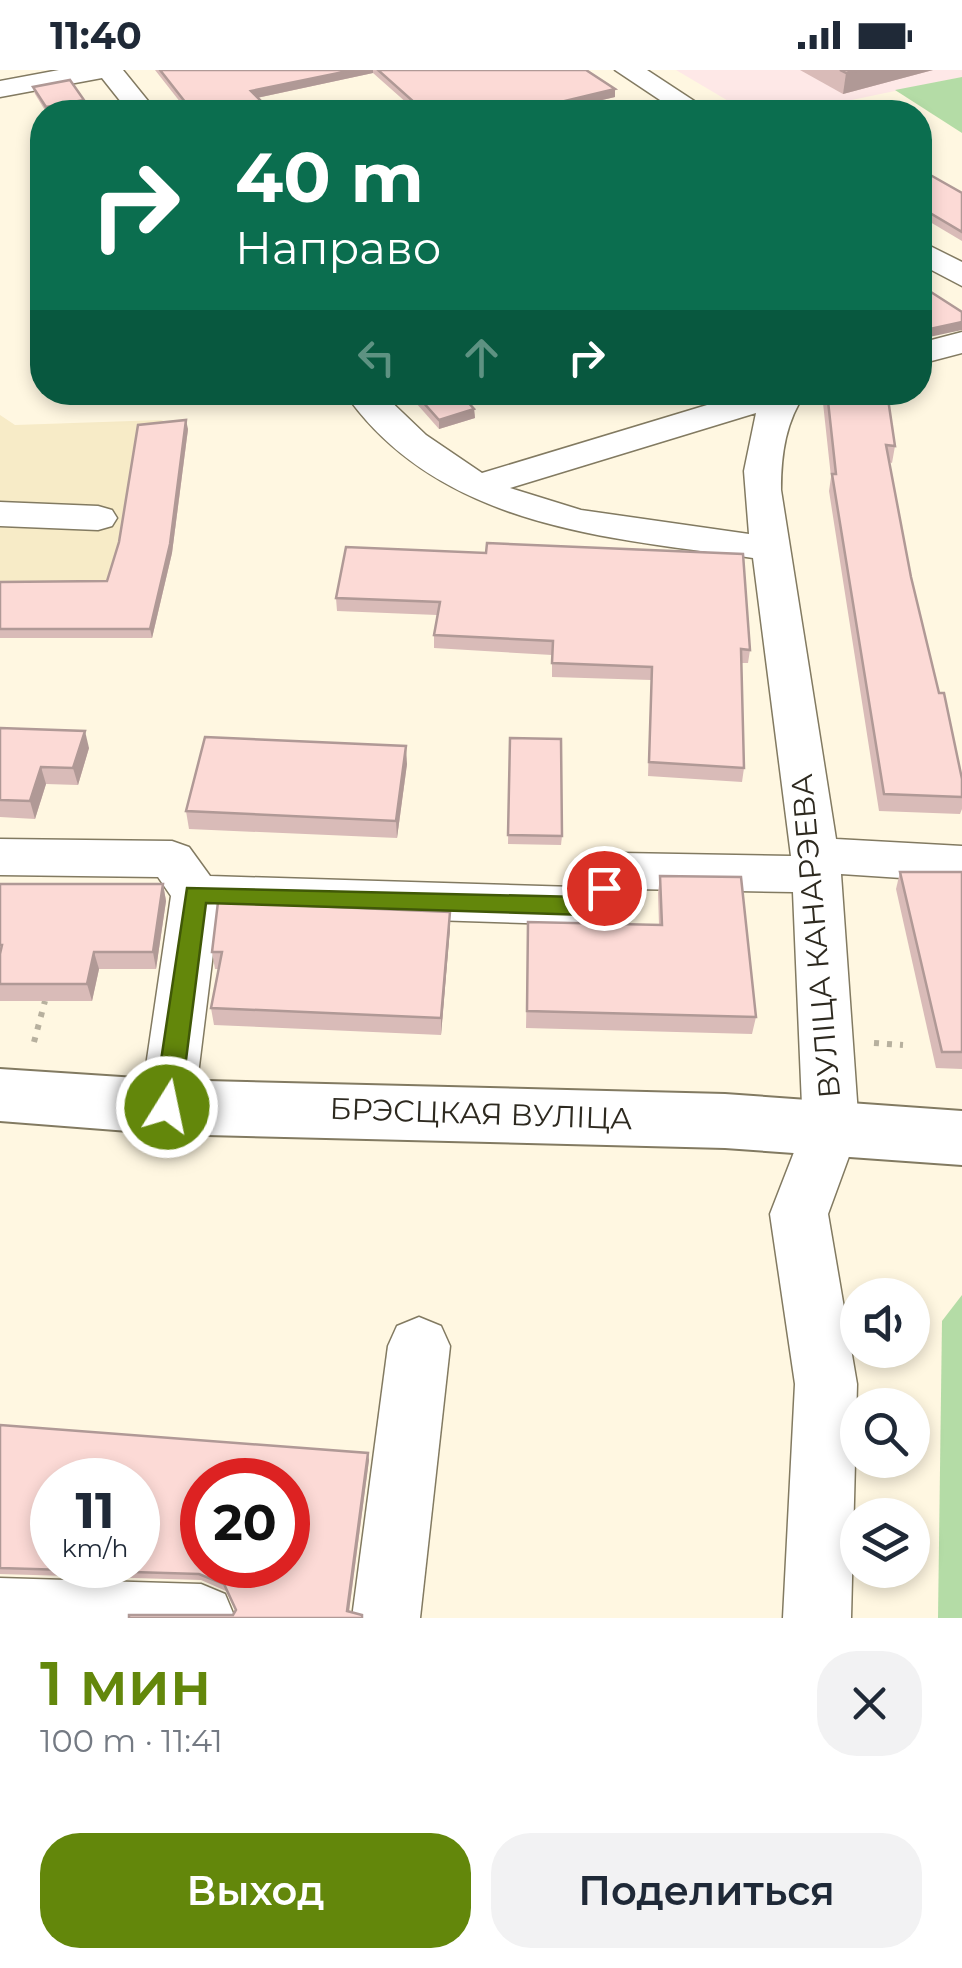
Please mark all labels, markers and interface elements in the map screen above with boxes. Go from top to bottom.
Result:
text: 11:40 [50,12,142,59]
text: 40 m [235,134,424,220]
icon: right [70,140,200,270]
text: Направо [235,220,441,275]
icon: left [349,330,404,385]
icon: ahead [454,330,509,385]
icon: right [559,330,614,385]
street label: ВУЛІЦА КАНАРЭЕВА [783,772,848,1100]
pin [562,846,647,931]
icon: arrive [577,861,632,916]
position arrow [115,1055,219,1159]
street label: БРЭСЦКАЯ ВУЛІЦА [329,1090,633,1137]
map controls [840,1278,930,1588]
button: sound [840,1278,930,1368]
button: search [840,1388,930,1478]
speed limit sign: 20 [180,1458,310,1588]
text: 11 [75,1480,115,1541]
button: layers [840,1498,930,1588]
text: km/h [62,1533,128,1563]
text: 1 мин [40,1647,211,1720]
button: close [817,1651,922,1756]
text: 100 m · 11:41 [40,1721,223,1760]
button: Выход [40,1833,471,1948]
button: Поделиться [491,1833,922,1948]

